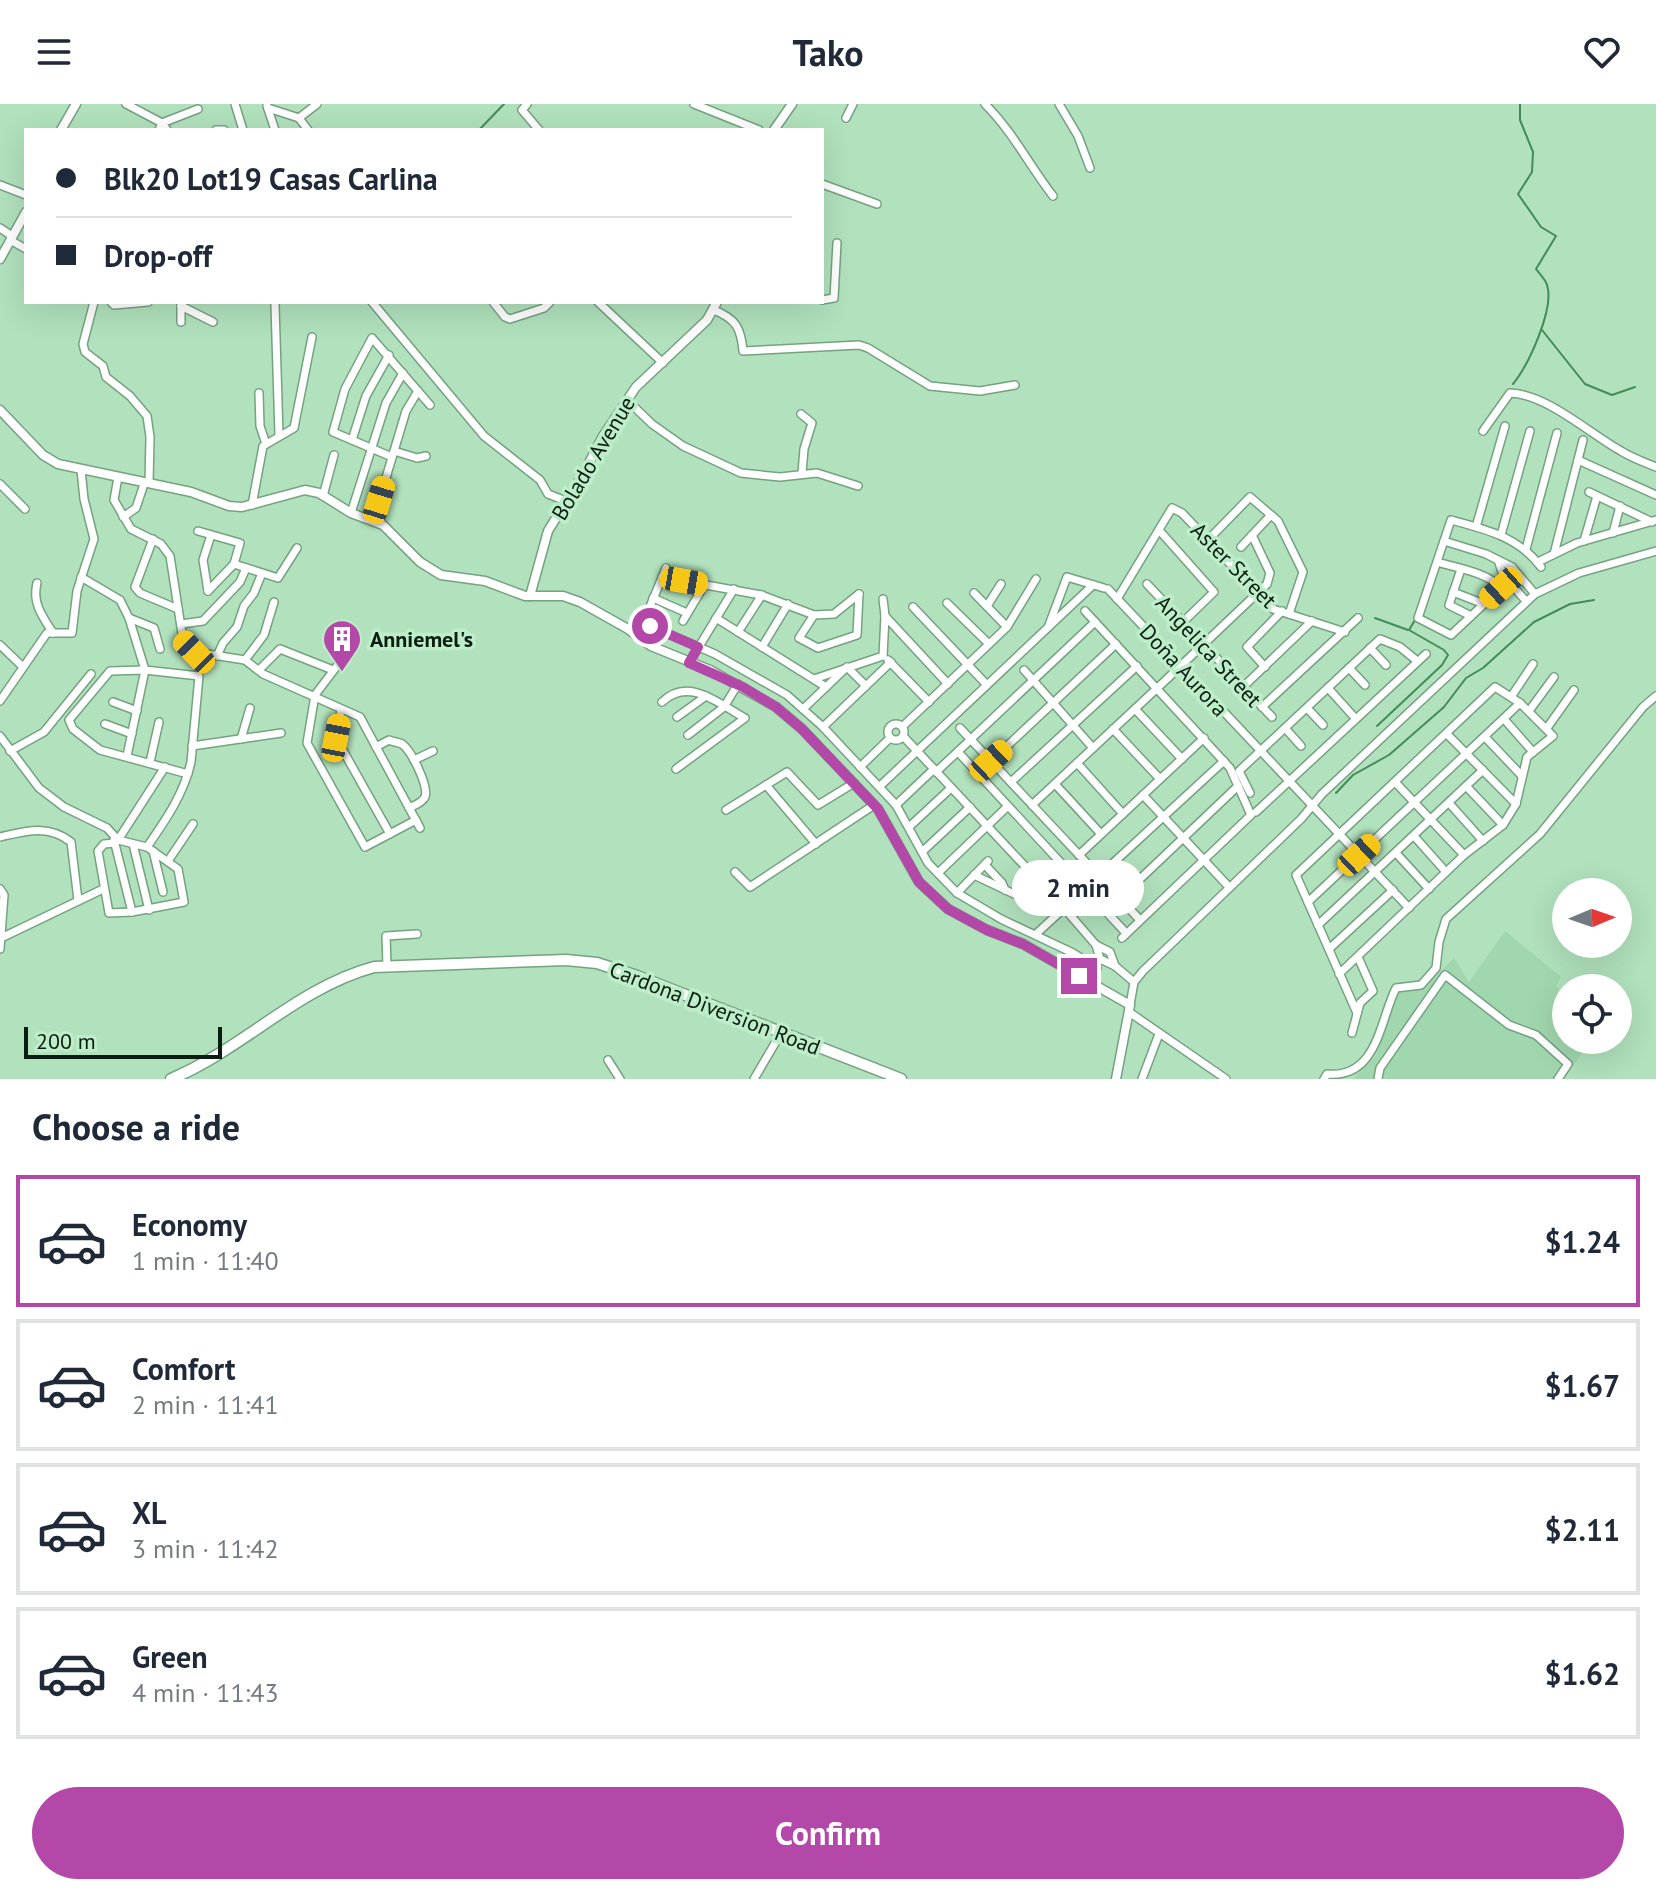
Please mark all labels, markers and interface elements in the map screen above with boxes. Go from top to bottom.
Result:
text: Tako [792,29,864,76]
icon: menu [32,30,76,74]
icon: heart [1580,30,1624,74]
text: Blk20 Lot19 Casas Carlina [104,159,438,198]
text: Drop-off [104,236,212,275]
street label: Bolado Avenue [545,391,641,525]
car [361,474,397,526]
street label: Aster Street [1185,516,1283,614]
car [1475,563,1527,613]
car [658,565,710,597]
street label: Angelica Street [1150,589,1268,713]
route start [632,608,668,644]
building icon: Anniemel's [321,618,363,673]
street label: Doña Aurora [1134,618,1234,722]
place label: Anniemel's [370,625,473,653]
car [169,626,219,678]
car [320,712,352,764]
car [965,736,1017,786]
car [1333,830,1385,880]
callout: 2 min [1013,860,1145,916]
text: 2 min [1046,871,1110,904]
north arrow [1552,878,1632,958]
map controls [1552,878,1632,1054]
street label: Cardona Diversion Road [606,955,824,1061]
route end [1061,958,1097,994]
button: locate [1552,974,1632,1054]
scale bar [24,1023,222,1059]
text: 200 m [36,1027,96,1055]
text: Choose a ride [32,1103,240,1150]
icon: car [36,1205,108,1277]
text: Economy [132,1205,247,1244]
text: $1.24 [1545,1222,1620,1261]
text: 1 min · 11:40 [132,1244,279,1277]
icon: car [36,1349,108,1421]
text: Comfort [132,1349,235,1388]
text: $1.67 [1545,1366,1620,1405]
text: 2 min · 11:41 [132,1388,279,1421]
icon: car [36,1493,108,1565]
text: XL [132,1493,166,1532]
text: $2.11 [1545,1510,1620,1549]
text: 3 min · 11:42 [132,1532,279,1565]
icon: car [36,1637,108,1709]
text: Green [132,1637,207,1676]
text: $1.62 [1545,1654,1620,1693]
text: 4 min · 11:43 [132,1676,279,1709]
button: Confirm [32,1787,1624,1879]

